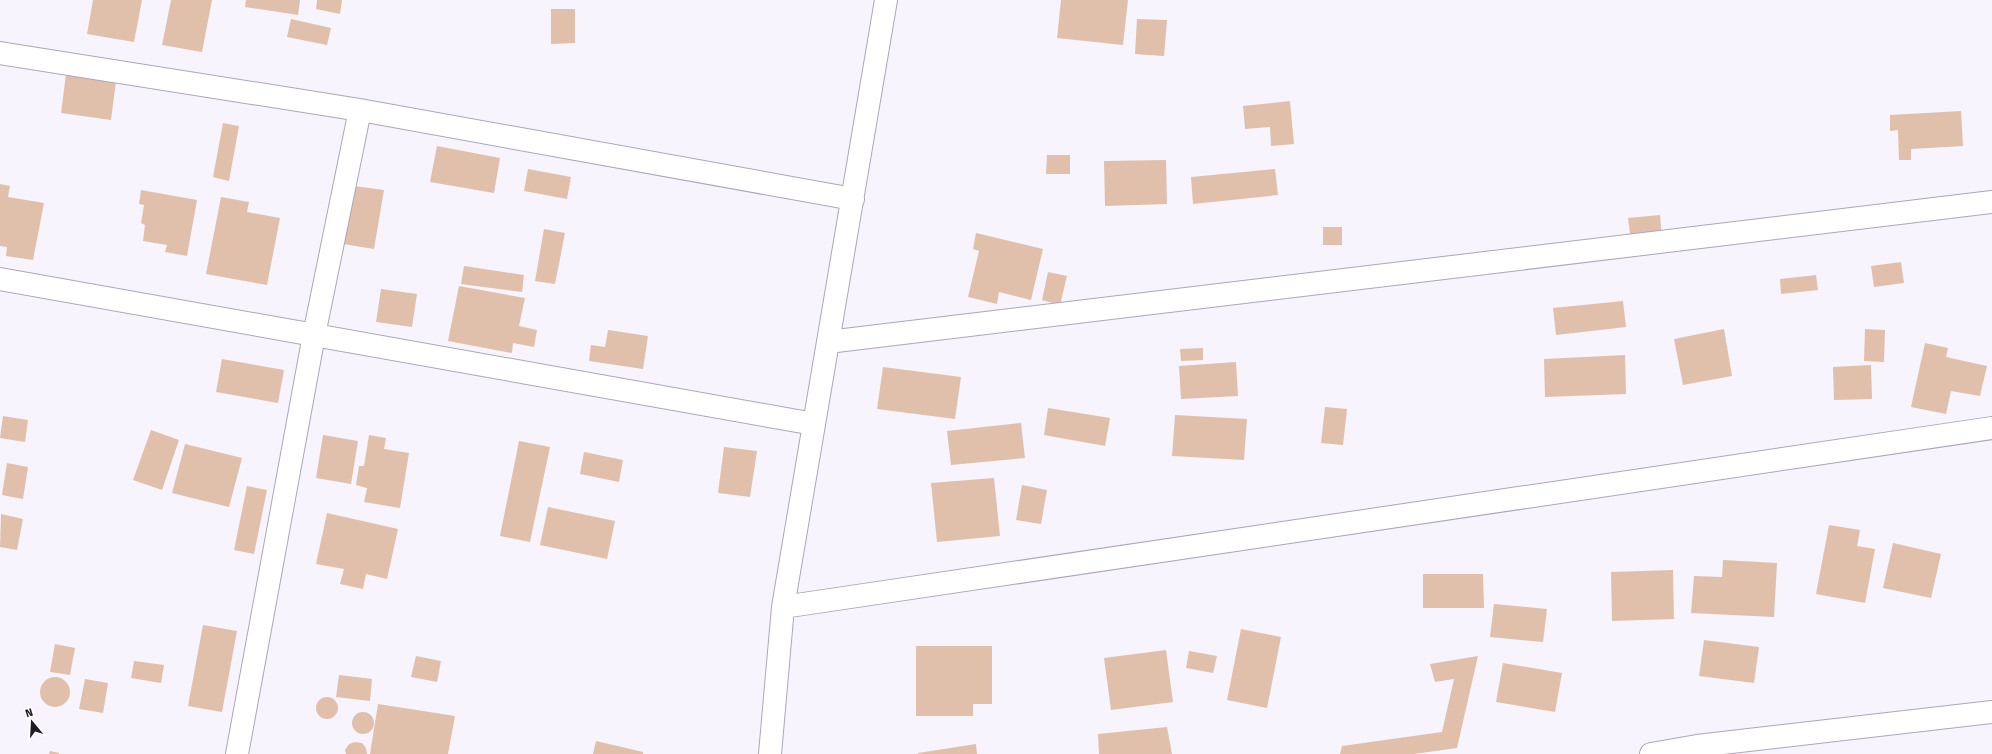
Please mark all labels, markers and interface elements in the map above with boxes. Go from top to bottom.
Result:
north arrow [12,702,52,742]
text: N [24,706,35,720]

